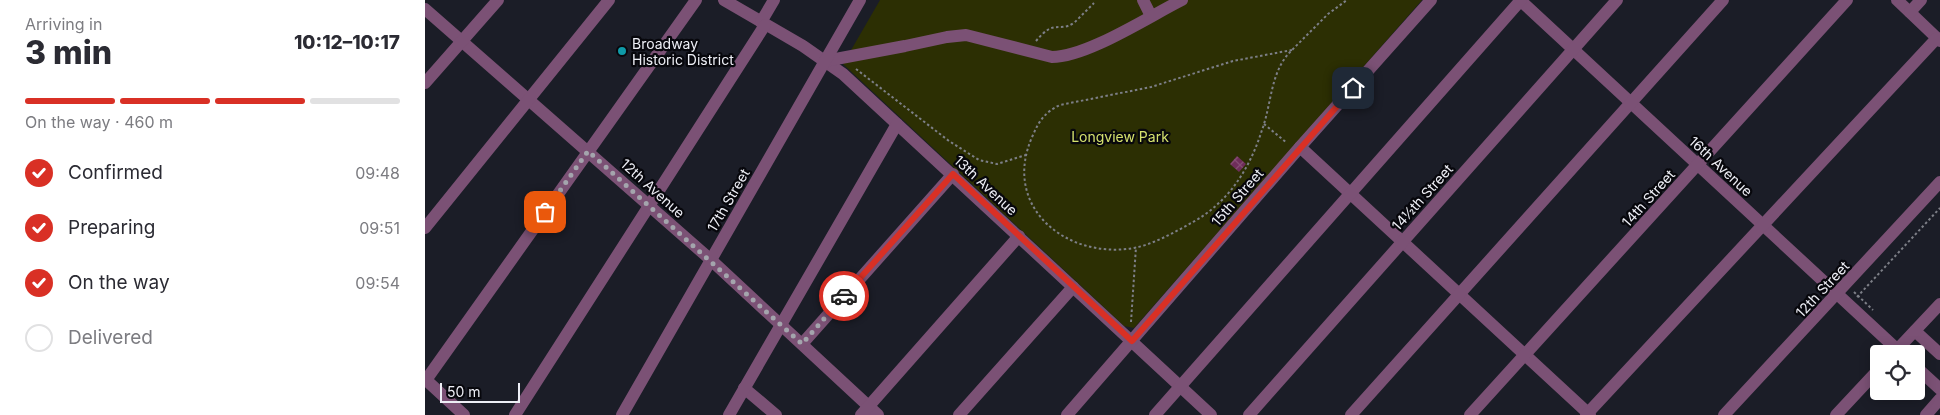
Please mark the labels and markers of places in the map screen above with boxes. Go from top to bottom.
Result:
place label: Broadway Historic District [632,35,734,68]
marker: Broadway Historic District [616,45,628,57]
pin [1332,67,1374,109]
pin [524,191,566,233]

